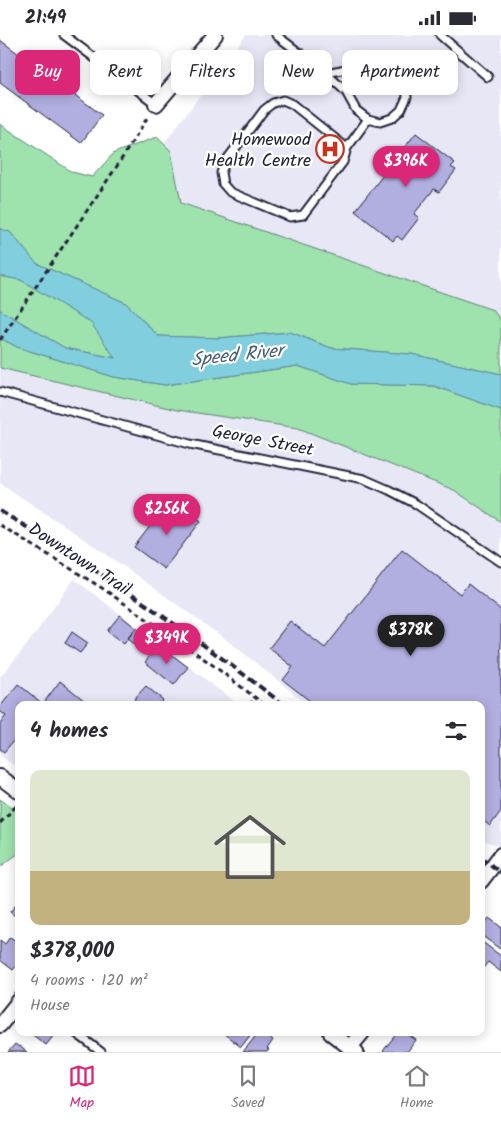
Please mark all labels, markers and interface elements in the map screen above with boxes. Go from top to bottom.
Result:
text: 21:49 [25,3,66,33]
chip: Buy [15,50,80,95]
chip: Rent [90,50,161,95]
chip: Filters [171,50,254,95]
chip: New [264,50,332,95]
chip: Apartment [342,50,458,95]
place label: Homewood Health Centre [205,126,312,176]
hospital icon: Homewood Health Centre [315,134,345,164]
pin: $396K [371,145,441,188]
text: $396K [384,149,428,174]
water label: Speed River [190,336,288,376]
street label: George Street [210,417,317,466]
pin: $256K [132,493,202,536]
text: $256K [144,497,190,522]
street label: Downtown Trail [22,516,137,605]
pin: $378K [376,615,446,657]
text: $378K [389,618,433,643]
pin: $349K [132,623,202,665]
text: $349K [145,626,189,651]
text: 4 homes [30,715,108,748]
icon: filters [442,717,470,745]
icon: home [205,802,295,892]
text: $378,000 [30,935,114,968]
text: 4 rooms · 120 m² [30,968,148,993]
text: House [30,993,70,1018]
tab: Map [68,1062,96,1114]
tab: Saved [231,1062,265,1114]
tab: Home [400,1062,433,1114]

